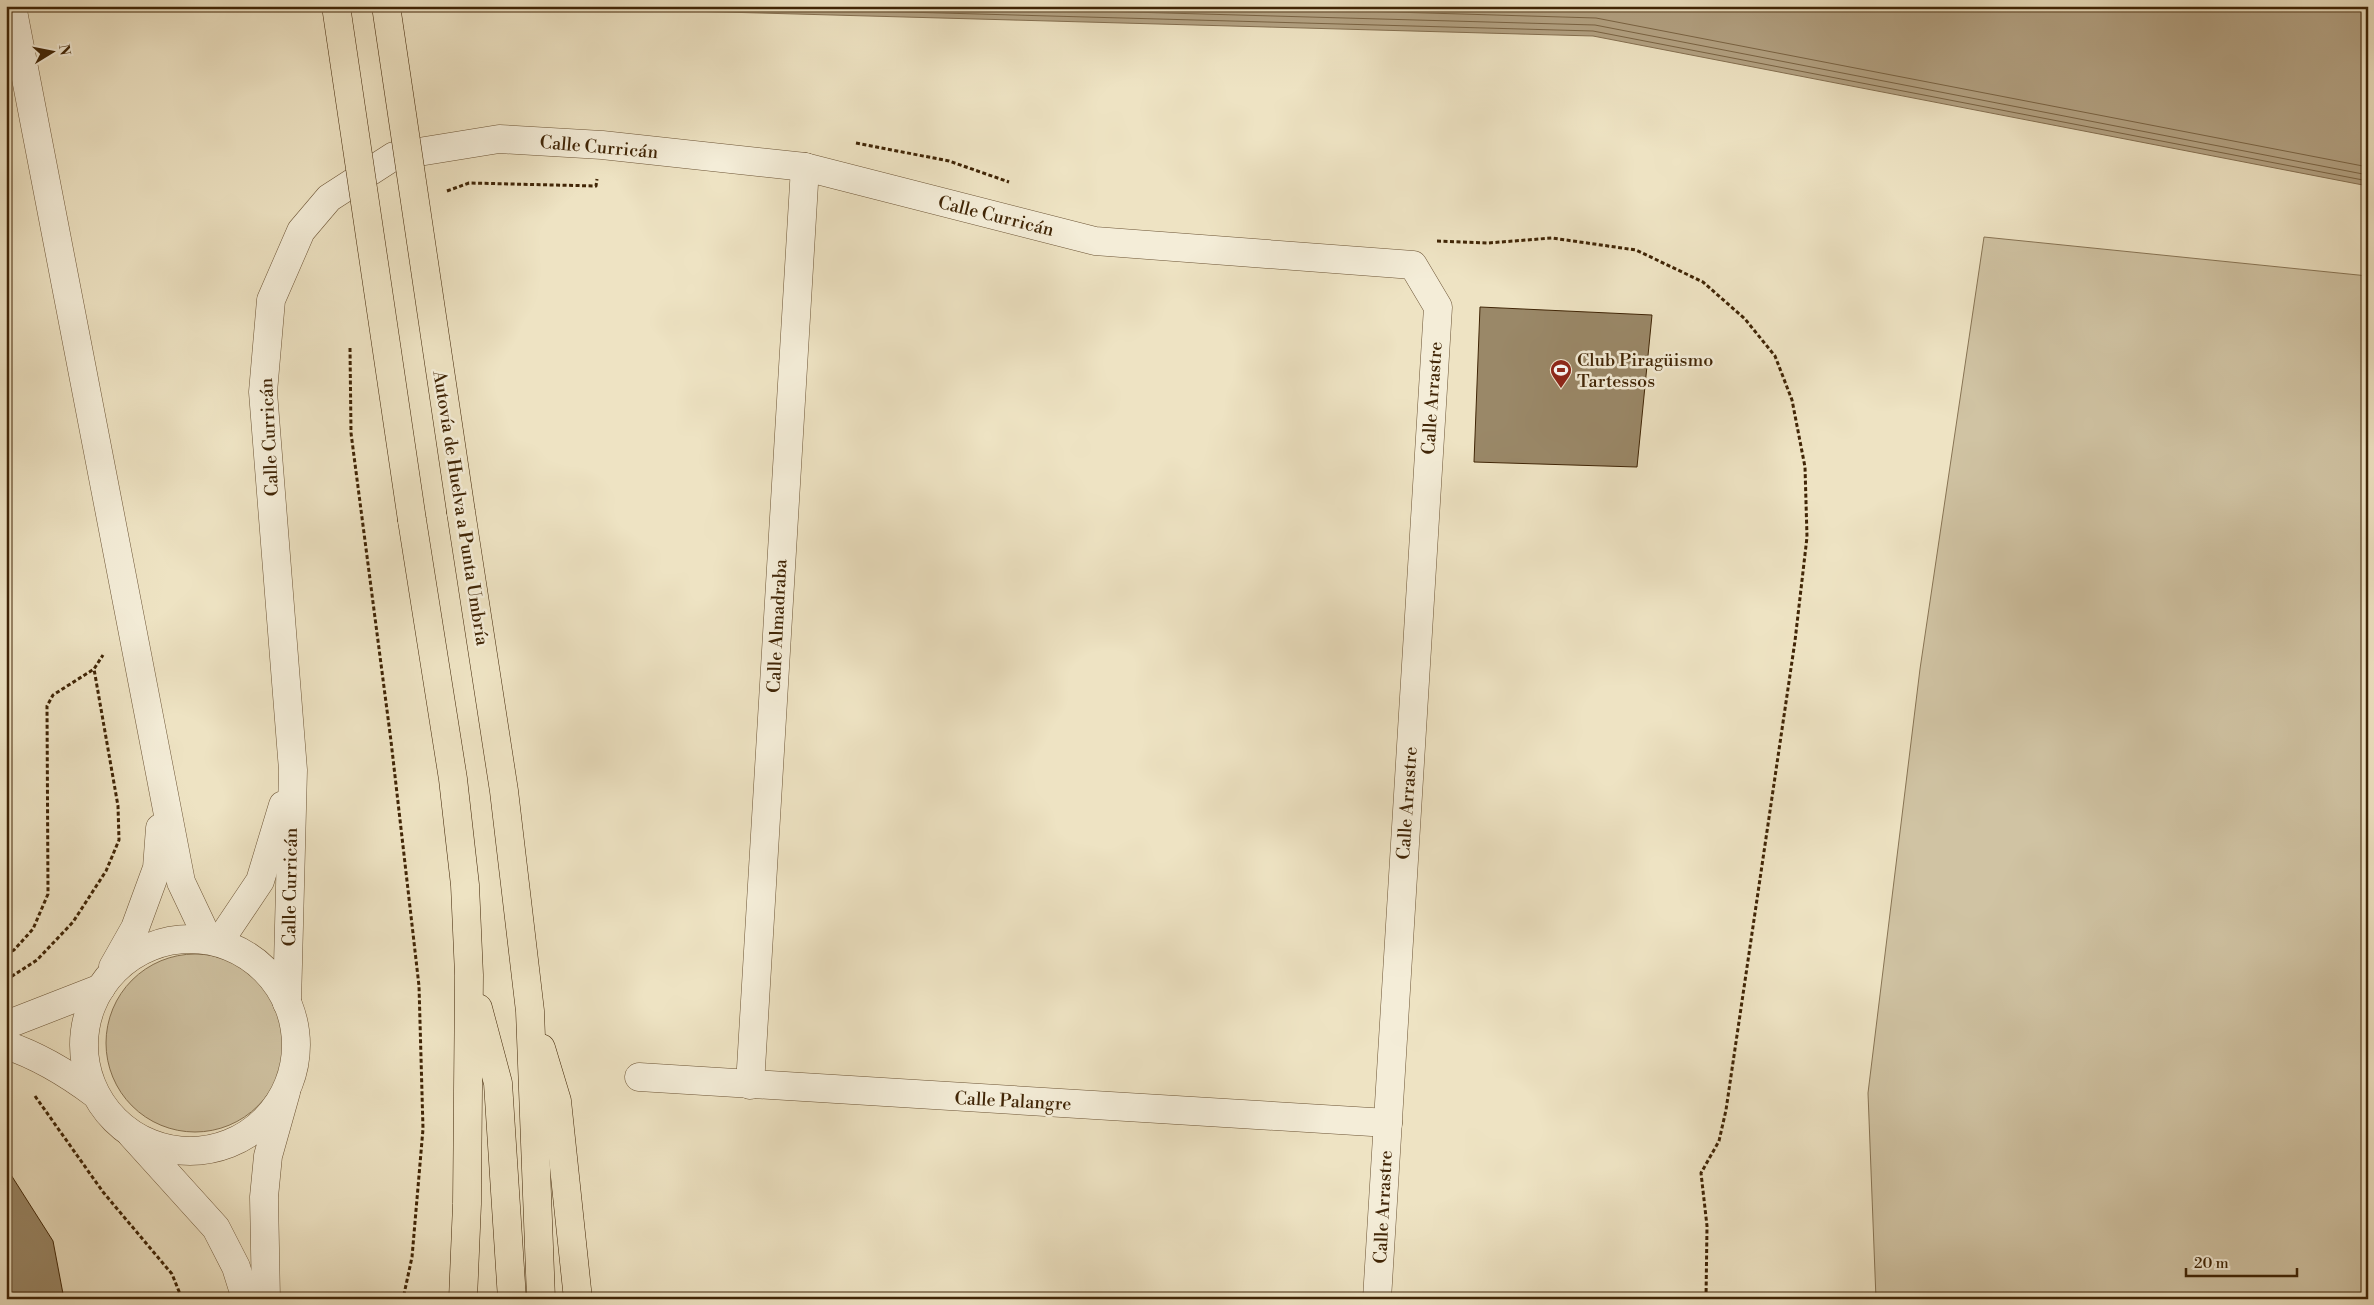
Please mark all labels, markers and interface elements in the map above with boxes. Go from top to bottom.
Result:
north arrow [28,28,78,78]
text: N [54,43,74,57]
street label: Calle Curricán [539,131,659,164]
street label: Calle Curricán [936,191,1057,242]
street label: Calle Arrastre [1417,341,1448,455]
place label: Club Piragüismo Tartessos [1577,349,1713,393]
sports icon: Club Piragüismo Tartessos [1549,358,1573,389]
street label: Autovía de Huelva a Punta Umbría [427,368,494,648]
street label: Calle Curricán [255,377,284,497]
street label: Calle Almadraba [763,558,793,693]
street label: Calle Arrastre [1392,746,1423,860]
street label: Calle Curricán [278,827,303,947]
street label: Calle Palangre [954,1087,1072,1116]
street label: Calle Arrastre [1369,1150,1398,1264]
scale bar [2186,1245,2298,1277]
text: 20 m [2194,1254,2229,1273]

